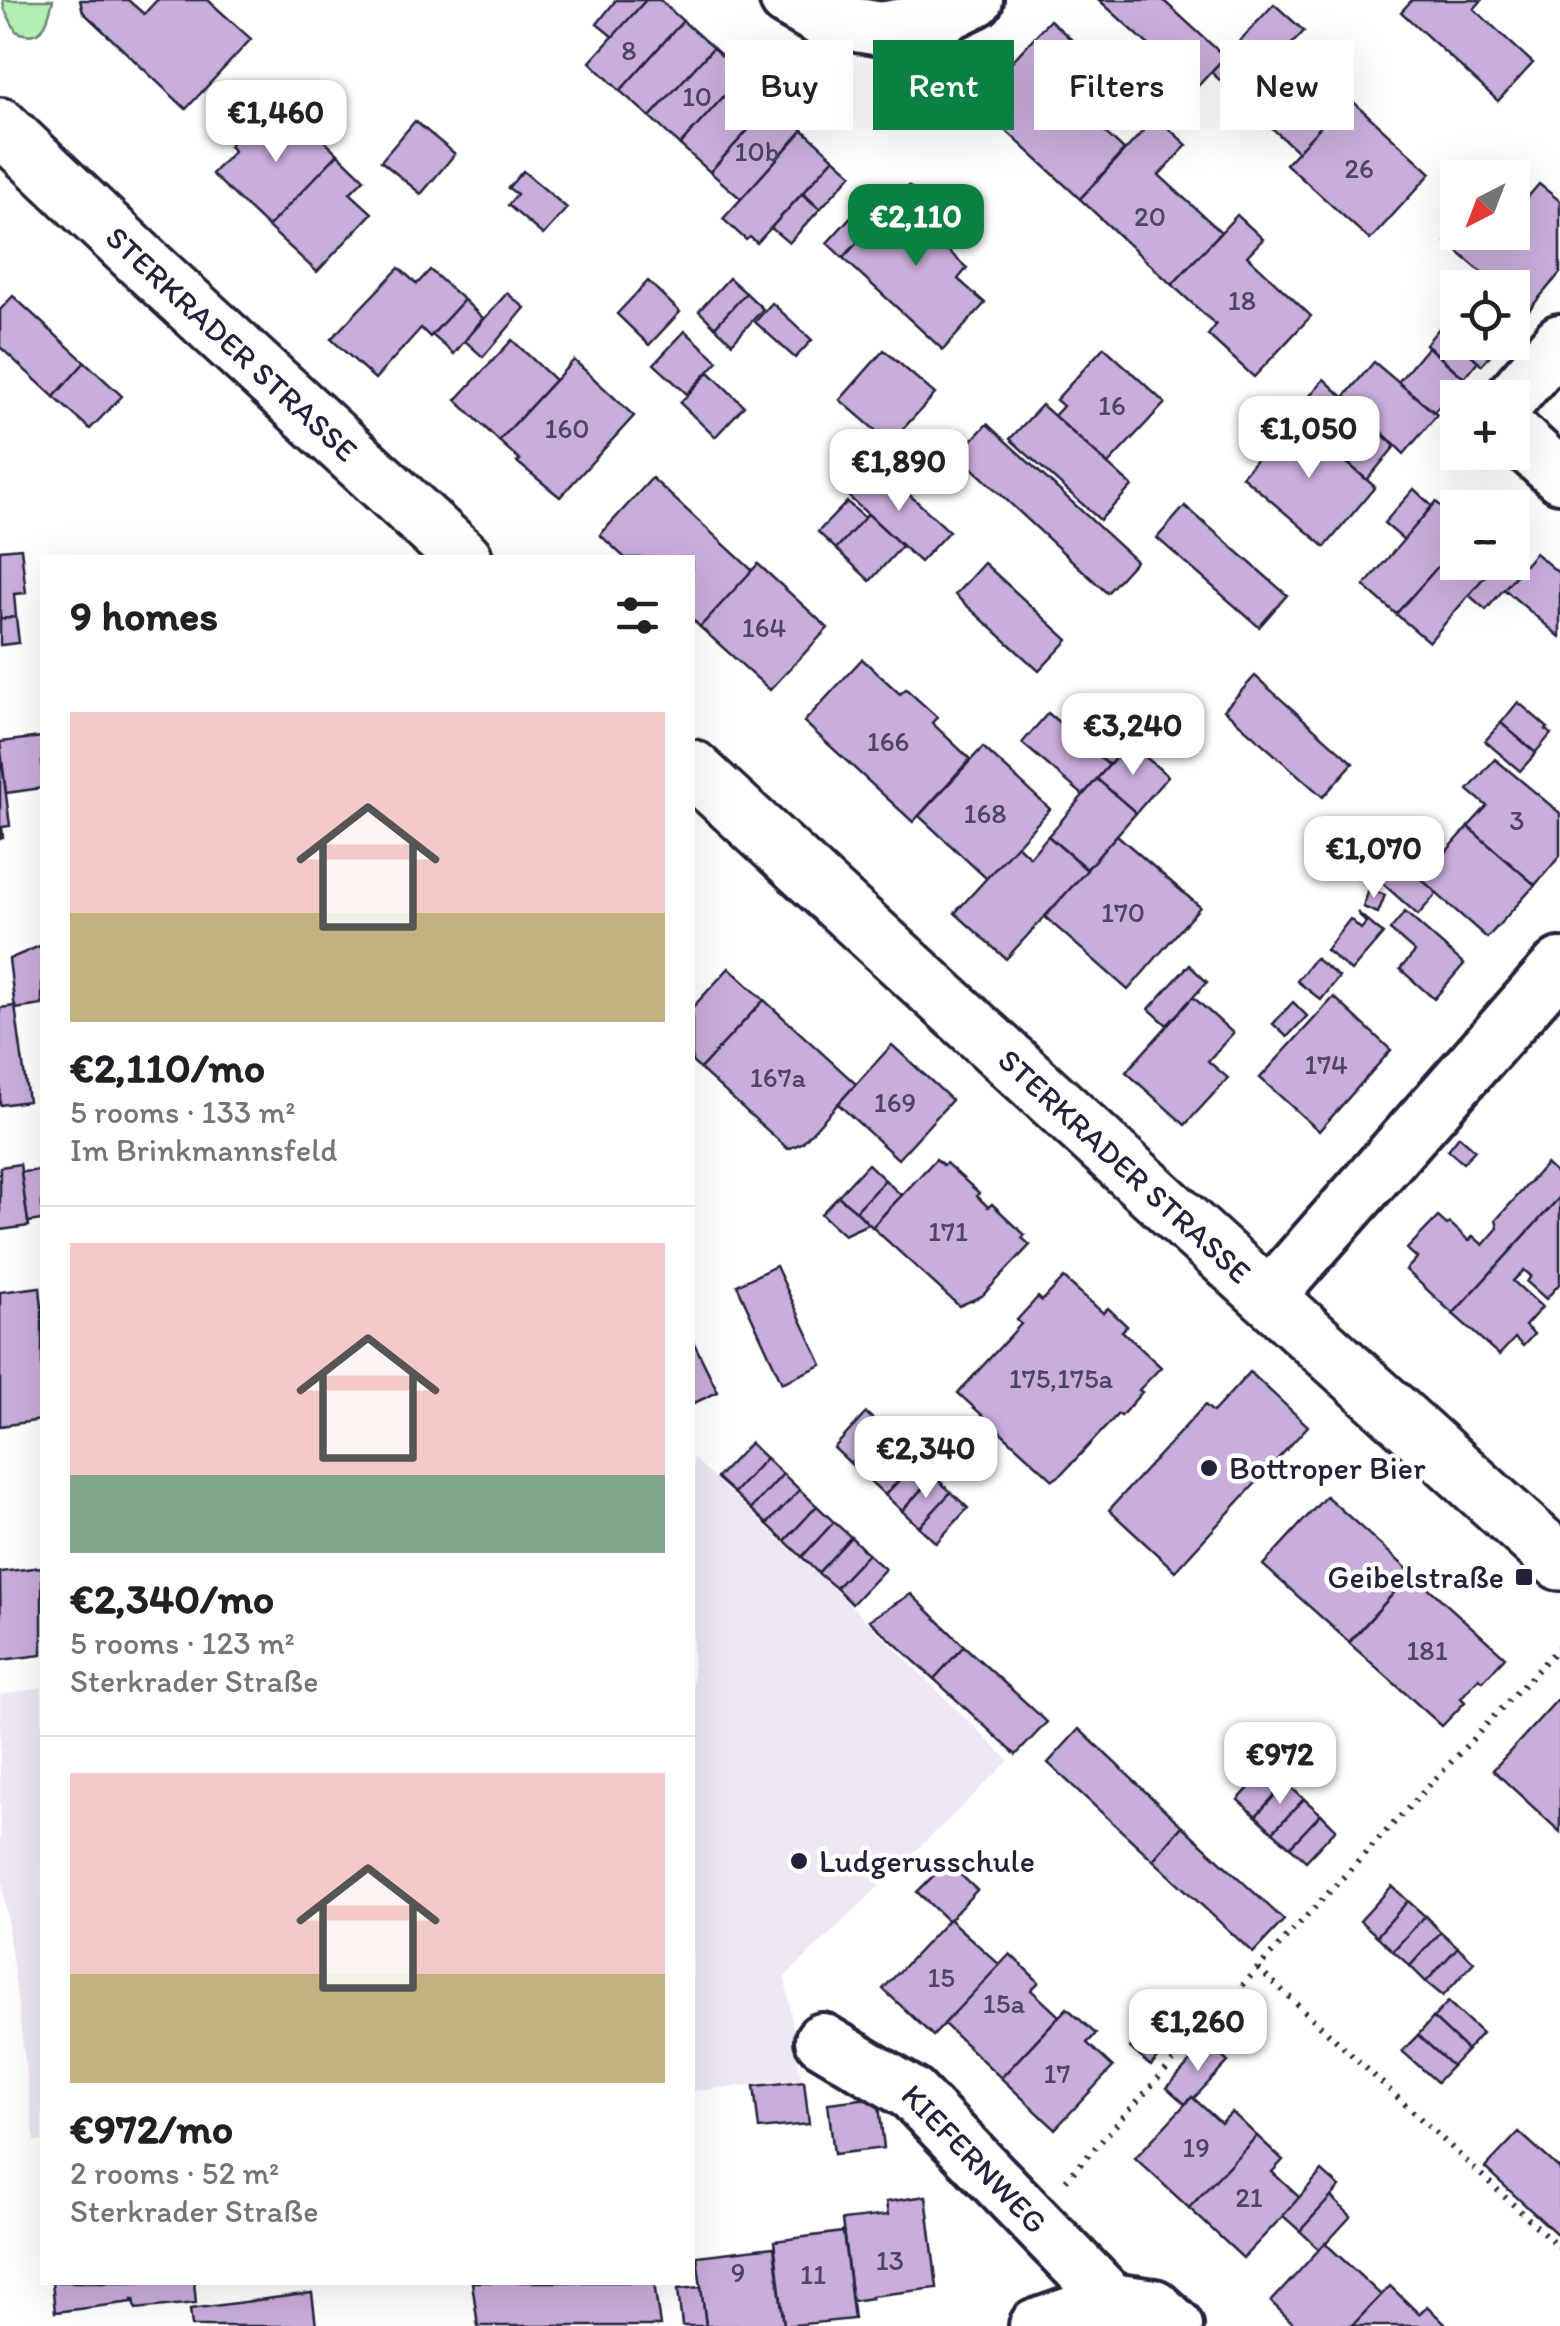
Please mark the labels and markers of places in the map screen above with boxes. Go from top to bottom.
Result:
pin: €1,460 [195,80,357,165]
pin: €2,110 [835,184,997,269]
pin: €1,050 [1228,396,1390,481]
pin: €1,890 [818,429,980,514]
pin: €3,240 [1052,693,1214,778]
pin: €1,070 [1293,816,1455,901]
pin: €2,340 [845,1416,1007,1501]
place label: Bottroper Bier [1229,1449,1426,1487]
marker: Bottroper Bier [1198,1457,1220,1479]
place label: Geibelstraße [1327,1558,1504,1596]
marker: Geibelstraße [1513,1566,1535,1588]
pin: €972 [1221,1722,1339,1807]
place label: Ludgerusschule [819,1842,1035,1880]
marker: Ludgerusschule [788,1850,810,1872]
pin: €1,260 [1117,1989,1279,2074]

